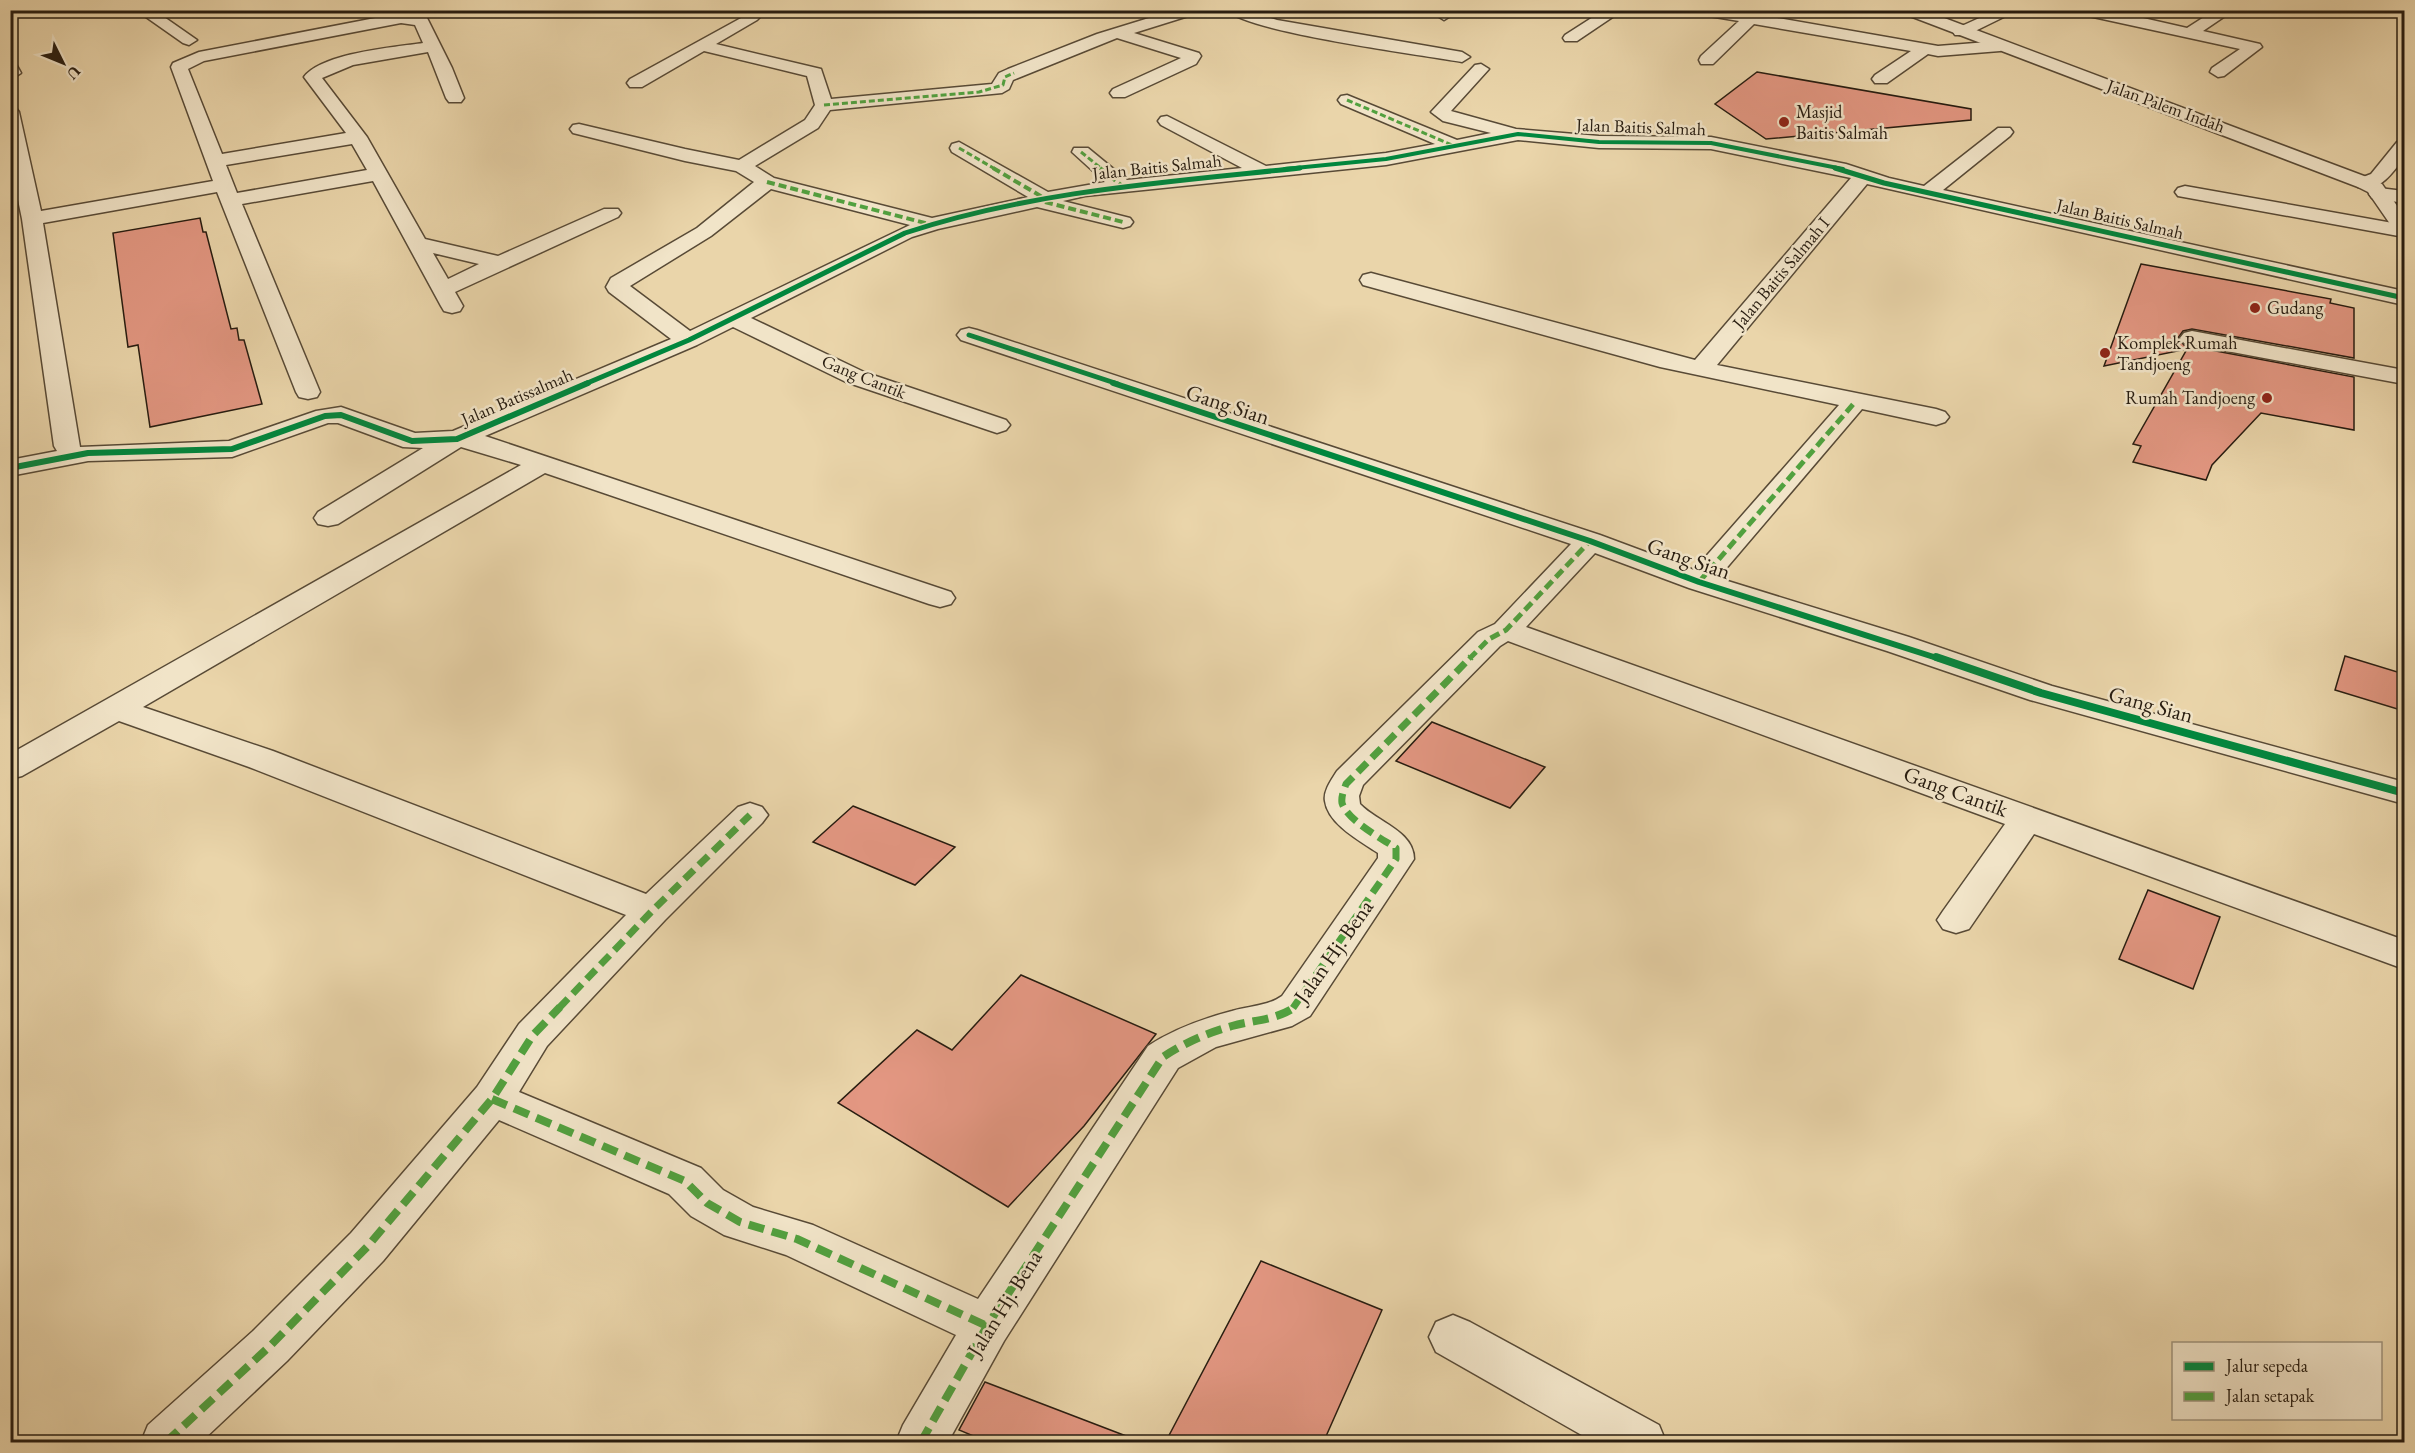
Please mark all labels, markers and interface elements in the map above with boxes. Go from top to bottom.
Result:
north arrow [33,33,93,93]
text: U [62,61,85,84]
street label: Jalan Palem Indah [2102,73,2228,138]
place label: Masjid Baitis Salmah [1796,100,1888,144]
street label: Jalan Baitis Salmah [1574,113,1706,140]
marker: Masjid Baitis Salmah [1777,115,1791,129]
street label: Jalan Baitis Salmah [1089,148,1223,185]
street label: Jalan Baitis Salmah [2052,192,2186,244]
street label: Jalan Baitis Salmah I [1726,212,1834,335]
place label: Gudang [2267,296,2323,319]
marker: Gudang [2248,301,2262,315]
place label: Komplek Rumah Tandjoeng [2117,331,2237,375]
marker: Komplek Rumah Tandjoeng [2098,346,2112,360]
street label: Gang Cantik [819,349,910,404]
street label: Jalan Batissalmah [456,363,576,431]
street label: Gang Sian [1182,377,1274,432]
place label: Rumah Tandjoeng [2125,386,2255,409]
marker: Rumah Tandjoeng [2260,391,2274,405]
street label: Gang Sian [1643,531,1735,586]
street label: Gang Sian [2105,679,2197,730]
street label: Gang Cantik [1900,759,2013,824]
street label: Jalan Hj. Bena [1286,893,1380,1011]
street label: Jalan Hj. Bena [959,1244,1049,1364]
legend [2172,1342,2382,1420]
text: Jalur sepeda [2224,1354,2309,1377]
text: Jalan setapak [2224,1384,2315,1407]

